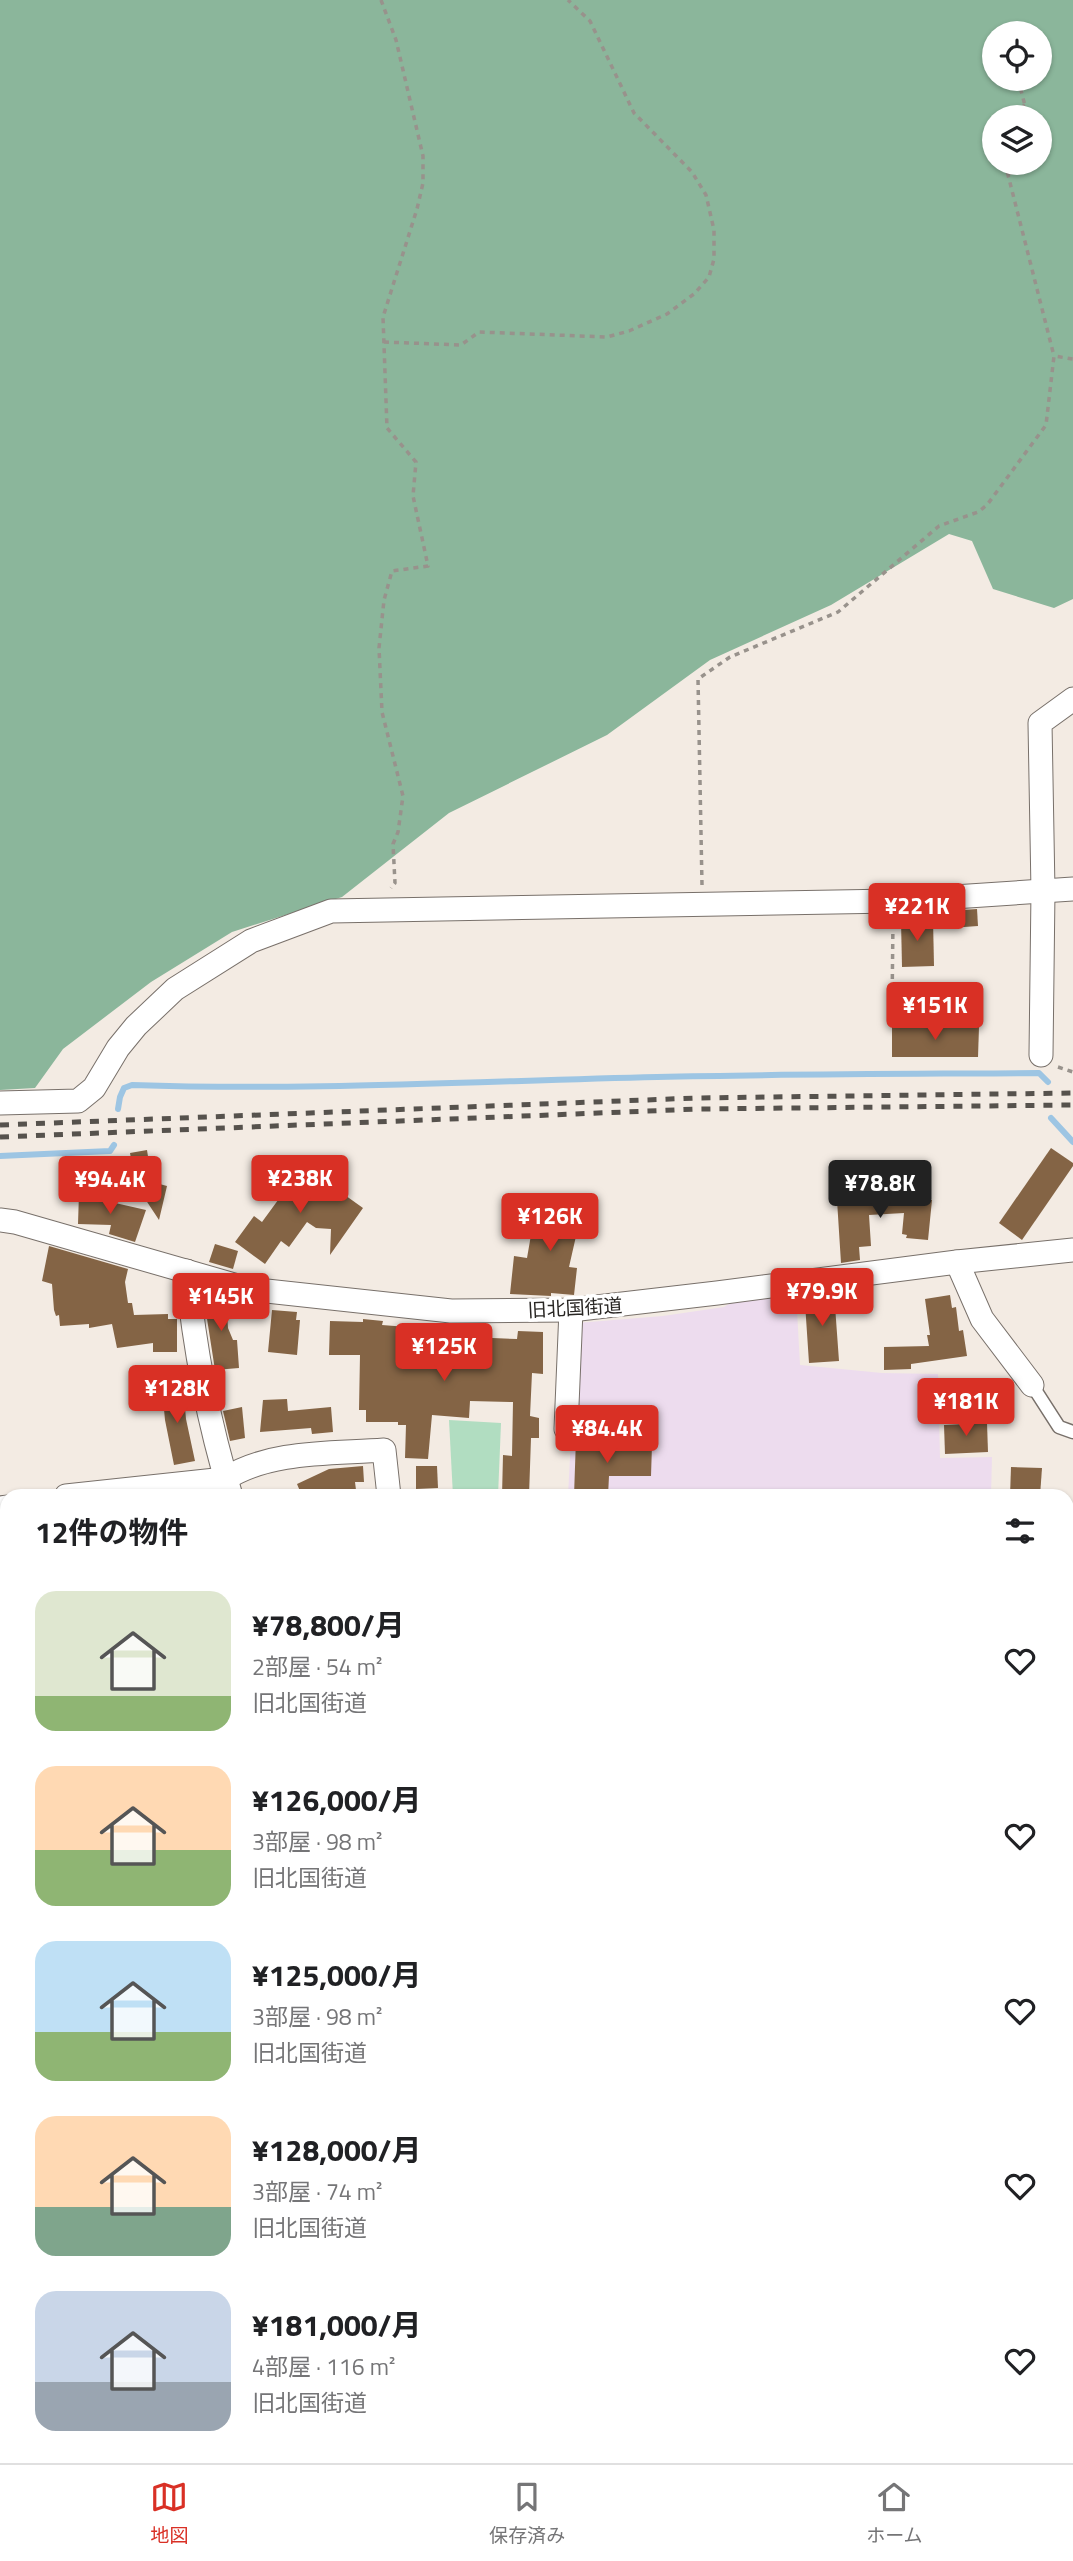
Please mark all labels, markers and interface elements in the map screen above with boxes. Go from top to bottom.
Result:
map controls [982,21,1052,175]
button: locate [982,21,1052,91]
button: layers [982,105,1052,175]
pin: ¥221K [868,884,966,943]
text: ¥221K [884,888,950,923]
pin: ¥151K [886,982,984,1042]
text: ¥151K [902,987,968,1022]
pin: ¥94.4K [53,1156,167,1216]
pin: ¥238K [251,1156,349,1215]
text: ¥238K [267,1160,333,1195]
pin: ¥78.8K [823,1160,937,1220]
text: ¥94.4K [74,1161,146,1196]
text: ¥78.8K [844,1165,916,1200]
pin: ¥126K [501,1194,599,1253]
text: ¥126K [517,1198,583,1233]
pin: ¥79.9K [765,1268,879,1328]
text: ¥79.9K [786,1273,858,1308]
pin: ¥145K [172,1274,270,1333]
text: ¥145K [188,1278,254,1313]
street label: 旧北国街道 [527,1290,623,1324]
pin: ¥125K [395,1324,493,1383]
text: ¥125K [411,1328,477,1363]
pin: ¥128K [128,1366,226,1425]
text: ¥128K [144,1370,210,1405]
pin: ¥181K [917,1378,1015,1438]
text: ¥181K [933,1383,999,1418]
pin: ¥84.4K [550,1406,664,1465]
text: ¥84.4K [571,1410,643,1445]
text: 12件の物件 [35,1509,189,1555]
icon: filters [1001,1512,1039,1550]
text: ¥78,800/月 [252,1602,405,1648]
icon: home [91,1619,175,1703]
icon: heart [1001,1642,1039,1680]
text: 2部屋 · 54 m² [252,1649,382,1684]
text: 旧北国街道 [252,1685,367,1720]
text: ¥126,000/月 [252,1777,421,1823]
icon: home [91,1794,175,1878]
icon: heart [1001,1817,1039,1855]
text: 3部屋 · 98 m² [252,1824,382,1859]
text: 旧北国街道 [252,1860,367,1895]
text: ¥125,000/月 [252,1952,421,1998]
icon: home [91,1969,175,2053]
icon: heart [1001,1992,1039,2030]
text: 3部屋 · 98 m² [252,1999,382,2034]
text: 旧北国街道 [252,2035,367,2070]
text: ¥128,000/月 [252,2127,421,2173]
icon: home [91,2144,175,2228]
icon: heart [1001,2167,1039,2205]
text: 3部屋 · 74 m² [252,2174,382,2209]
text: 旧北国街道 [252,2210,367,2245]
text: ¥181,000/月 [252,2302,421,2348]
icon: home [91,2319,175,2403]
icon: heart [1001,2342,1039,2380]
text: 4部屋 · 116 m² [252,2349,395,2384]
text: 旧北国街道 [252,2385,367,2420]
tab: 地図 [150,2478,188,2549]
tab: 保存済み [489,2478,565,2549]
tab: ホーム [866,2478,923,2549]

